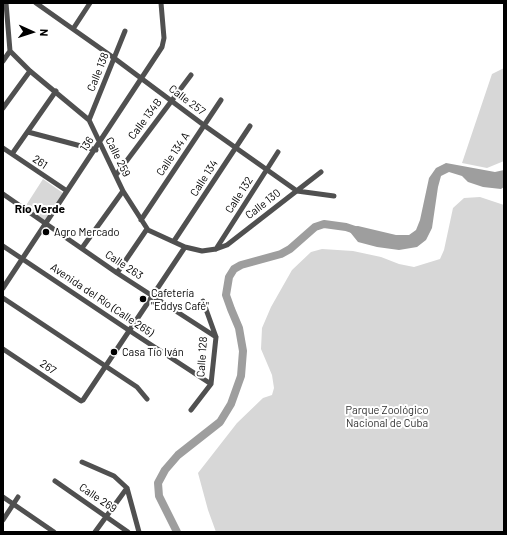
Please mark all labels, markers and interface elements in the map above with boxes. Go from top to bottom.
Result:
north arrow [12,12,52,52]
text: N [38,29,51,37]
street label: Calle 138 [84,51,112,93]
street label: Calle 257 [166,82,208,118]
street label: Calle 134B [125,96,165,142]
street label: Calle 134 A [154,130,192,178]
street label: 136 [77,134,97,154]
street label: Calle 259 [103,135,133,179]
street label: 261 [30,152,50,172]
street label: Calle 134 [187,157,221,199]
street label: Calle 132 [222,174,256,216]
street label: Calle 130 [243,186,283,222]
district label: Río Verde [15,202,65,216]
place label: Agro Mercado [54,225,119,239]
marker: Agro Mercado [41,227,51,237]
street label: Calle 263 [103,248,145,282]
street label: Avenida del Río (Calle 265) [48,260,156,340]
place label: Cafetería "Eddys Café" [151,286,209,312]
marker: Cafetería "Eddys Café" [138,294,148,304]
street label: Calle 128 [194,336,210,378]
place label: Casa Tío Iván [122,345,184,359]
marker: Casa Tío Iván [109,347,119,357]
street label: 267 [37,357,59,377]
park label: Parque Zoológico Nacional de Cuba [346,403,428,429]
street label: Calle 269 [77,481,119,515]

